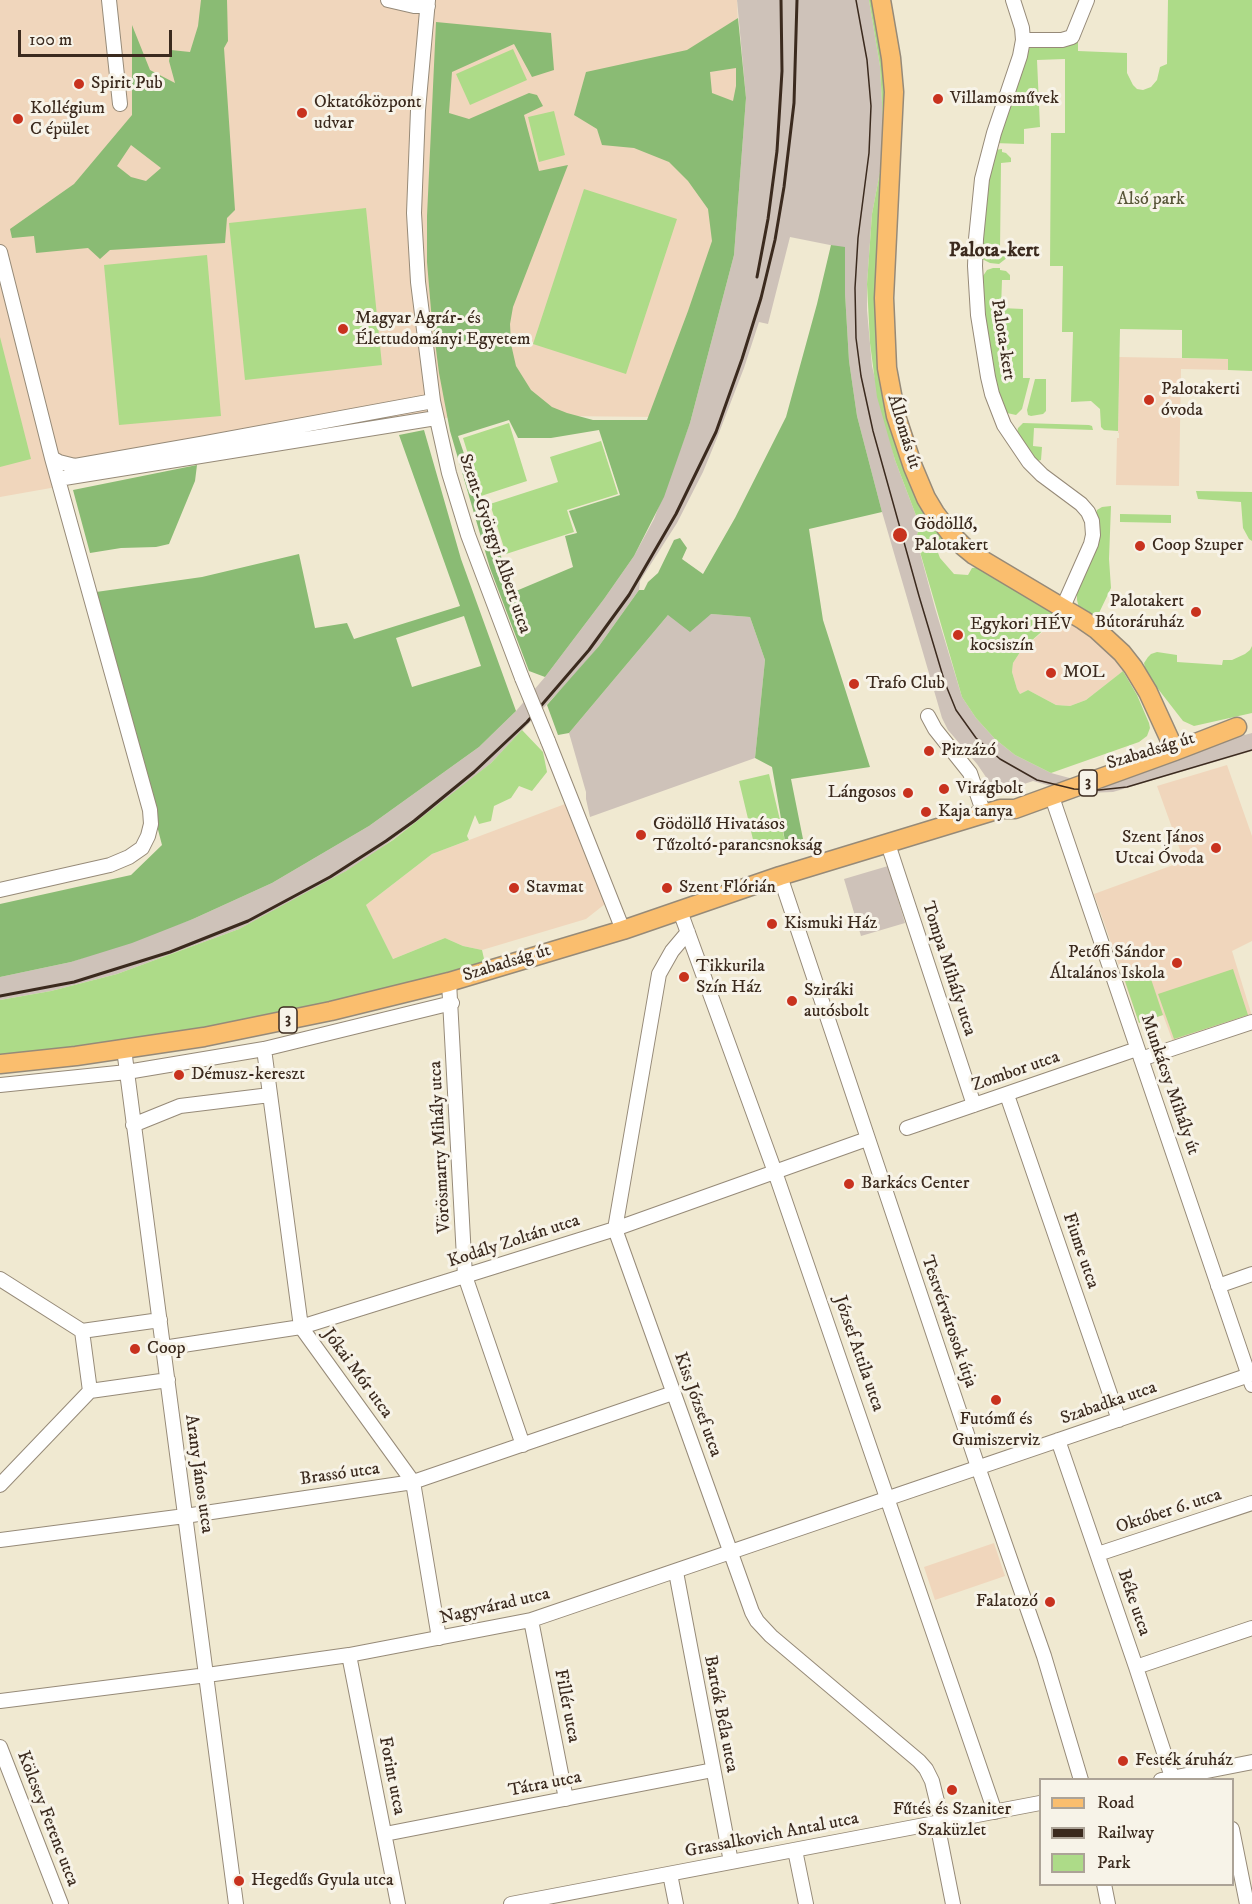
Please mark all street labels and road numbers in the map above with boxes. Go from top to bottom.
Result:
street label: Palota-kert [985,298,1019,382]
street label: Állomás út [881,392,925,472]
street label: Szent-Györgyi Albert utca [453,451,535,637]
street label: Szabadság út [1105,728,1197,776]
road number: 3 [1079,770,1097,796]
street label: Tompa Mihály utca [916,899,980,1039]
street label: Szabadság út [461,940,553,988]
road number: 3 [279,1007,297,1033]
street label: Munkácsy Mihály út [1135,1012,1203,1158]
street label: Zombor utca [969,1047,1063,1097]
street label: Vörösmarty Mihály utca [426,1060,456,1234]
street label: Kodály Zoltán utca [445,1210,583,1274]
street label: Fiume utca [1057,1210,1103,1292]
street label: Testvérvárosok útja [915,1253,981,1391]
street label: József Attila utca [828,1293,888,1415]
street label: Jókai Mór utca [317,1325,397,1423]
street label: Kiss József utca [668,1350,726,1460]
street label: Szabadka utca [1058,1377,1160,1431]
street label: Arany János utca [179,1413,217,1535]
street label: Brassó utca [299,1459,381,1491]
street label: Október 6. utca [1113,1485,1225,1539]
street label: Béke utca [1112,1567,1154,1639]
street label: Nagyvárad utca [438,1584,552,1630]
street label: Bartók Béla utca [698,1654,742,1774]
street label: Fillér utca [548,1667,584,1745]
street label: Forint utca [373,1735,409,1817]
street label: Kölcsey Ferenc utca [11,1748,83,1890]
street label: Tátra utca [507,1767,583,1803]
street label: Grassalkovich Antal utca [683,1809,861,1863]

